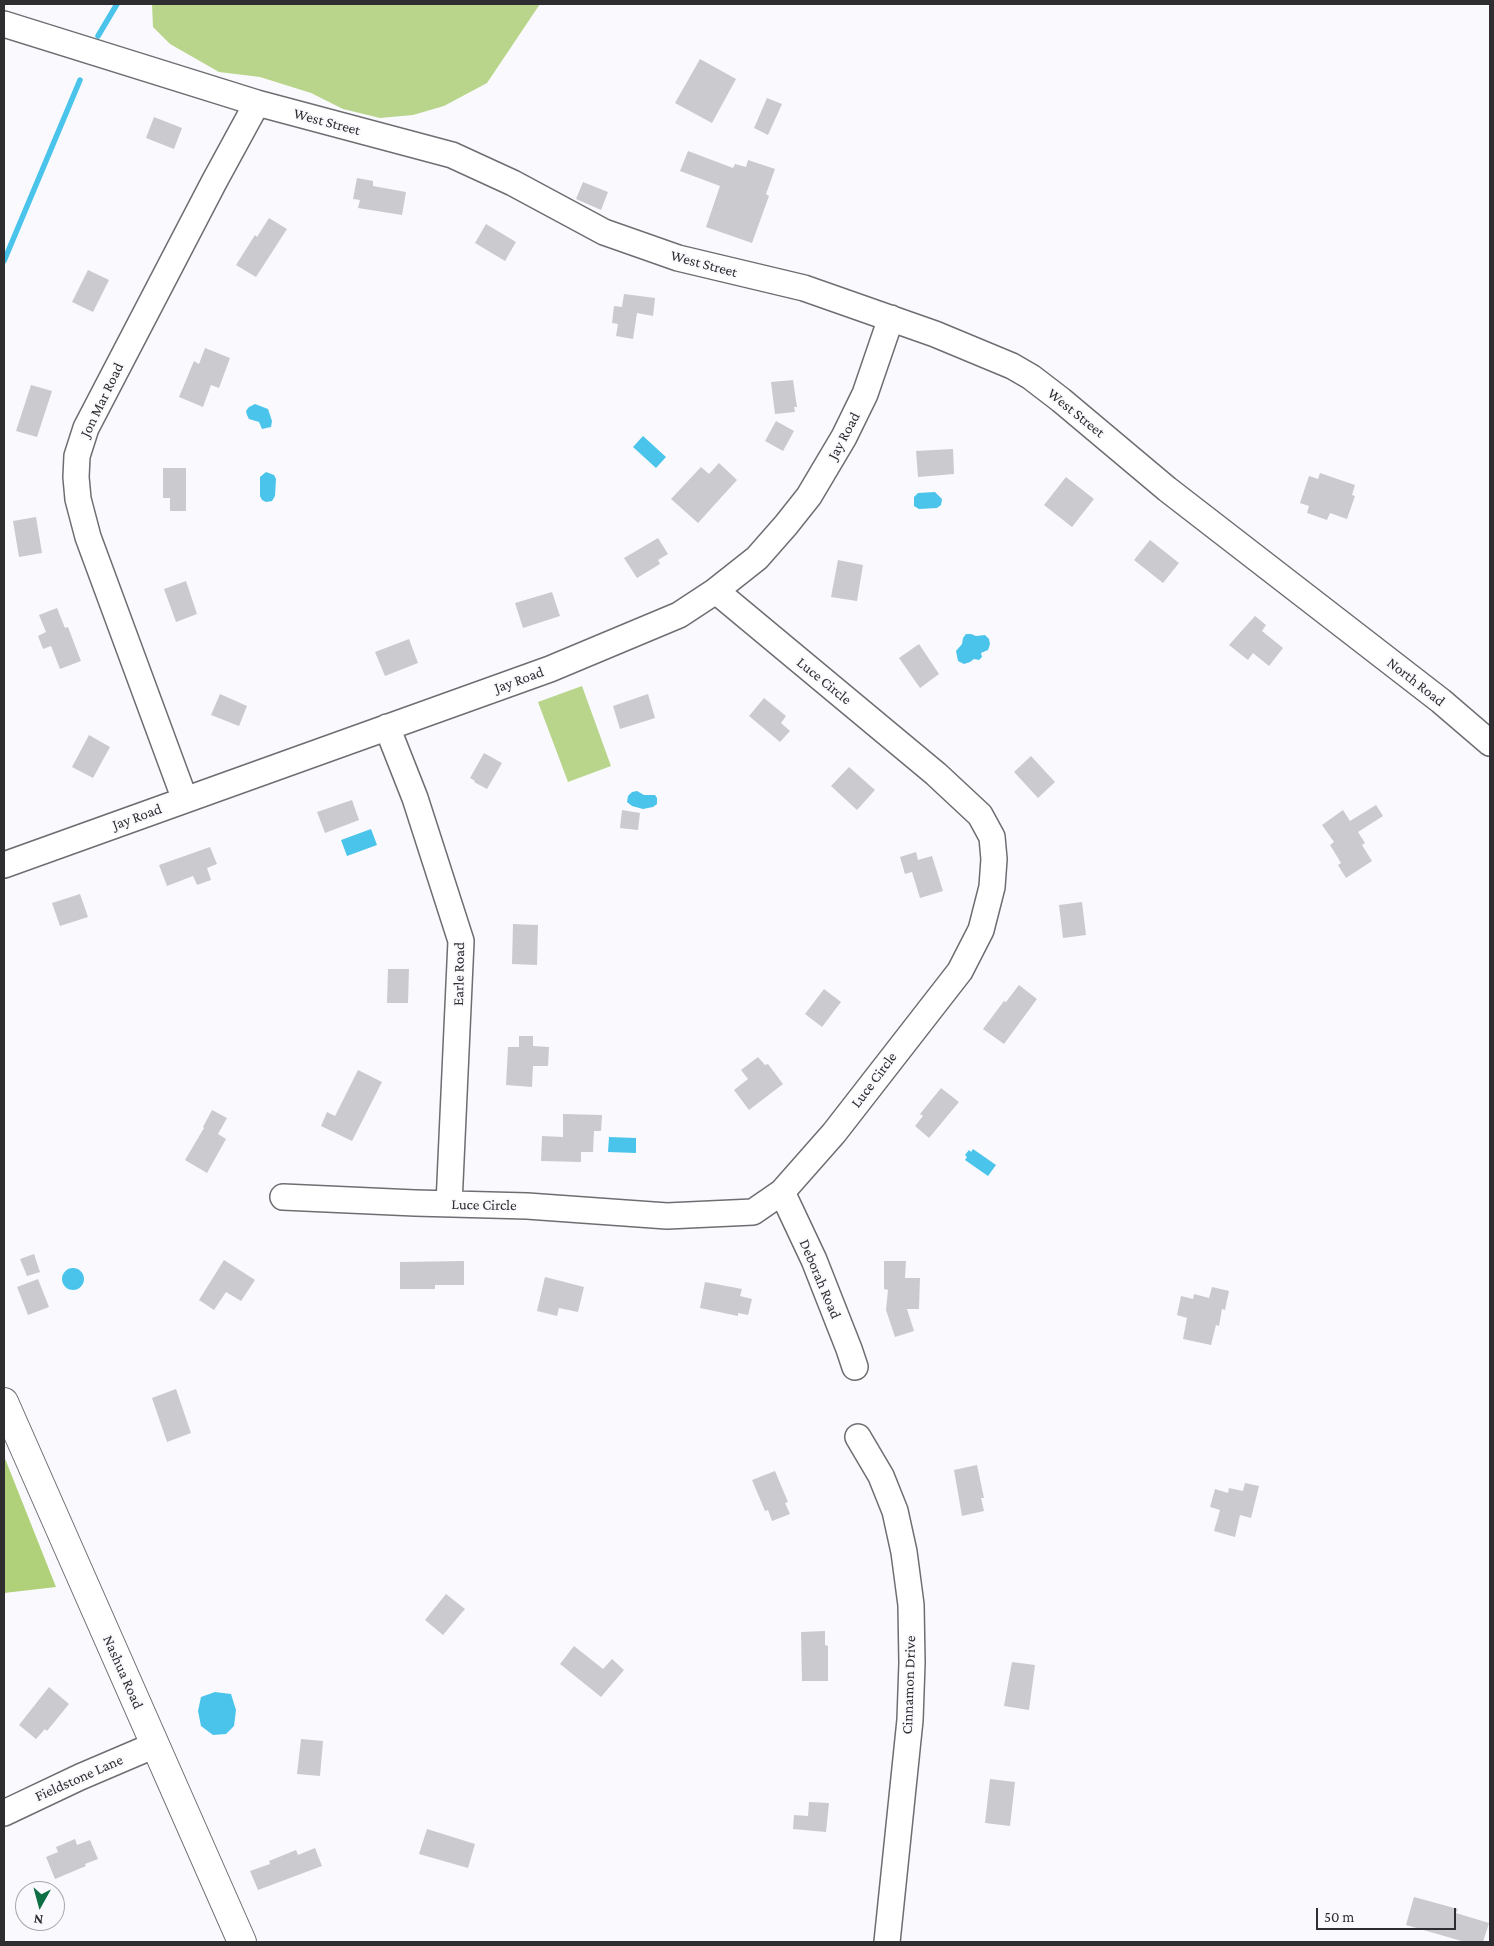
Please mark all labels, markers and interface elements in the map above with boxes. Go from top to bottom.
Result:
street label: West Street [292,104,362,140]
street label: West Street [669,246,739,282]
street label: Jon Mar Road [76,360,128,440]
street label: West Street [1044,384,1108,442]
street label: Jay Road [824,409,864,463]
street label: Luce Circle [793,653,855,709]
street label: North Road [1383,654,1449,710]
street label: Jay Road [492,663,546,697]
street label: Jay Road [110,800,164,834]
street label: Earle Road [449,942,469,1006]
street label: Luce Circle [847,1048,901,1112]
street label: Luce Circle [451,1195,517,1215]
street label: Deborah Road [795,1236,845,1322]
street label: Nashua Road [99,1632,147,1712]
street label: Cinnamon Drive [898,1635,920,1735]
street label: Fieldstone Lane [32,1751,126,1805]
north arrow [15,1881,65,1931]
scale bar [1319,1898,1459,1930]
text: 50 m [1324,1909,1354,1925]
text: N [33,1911,44,1928]

